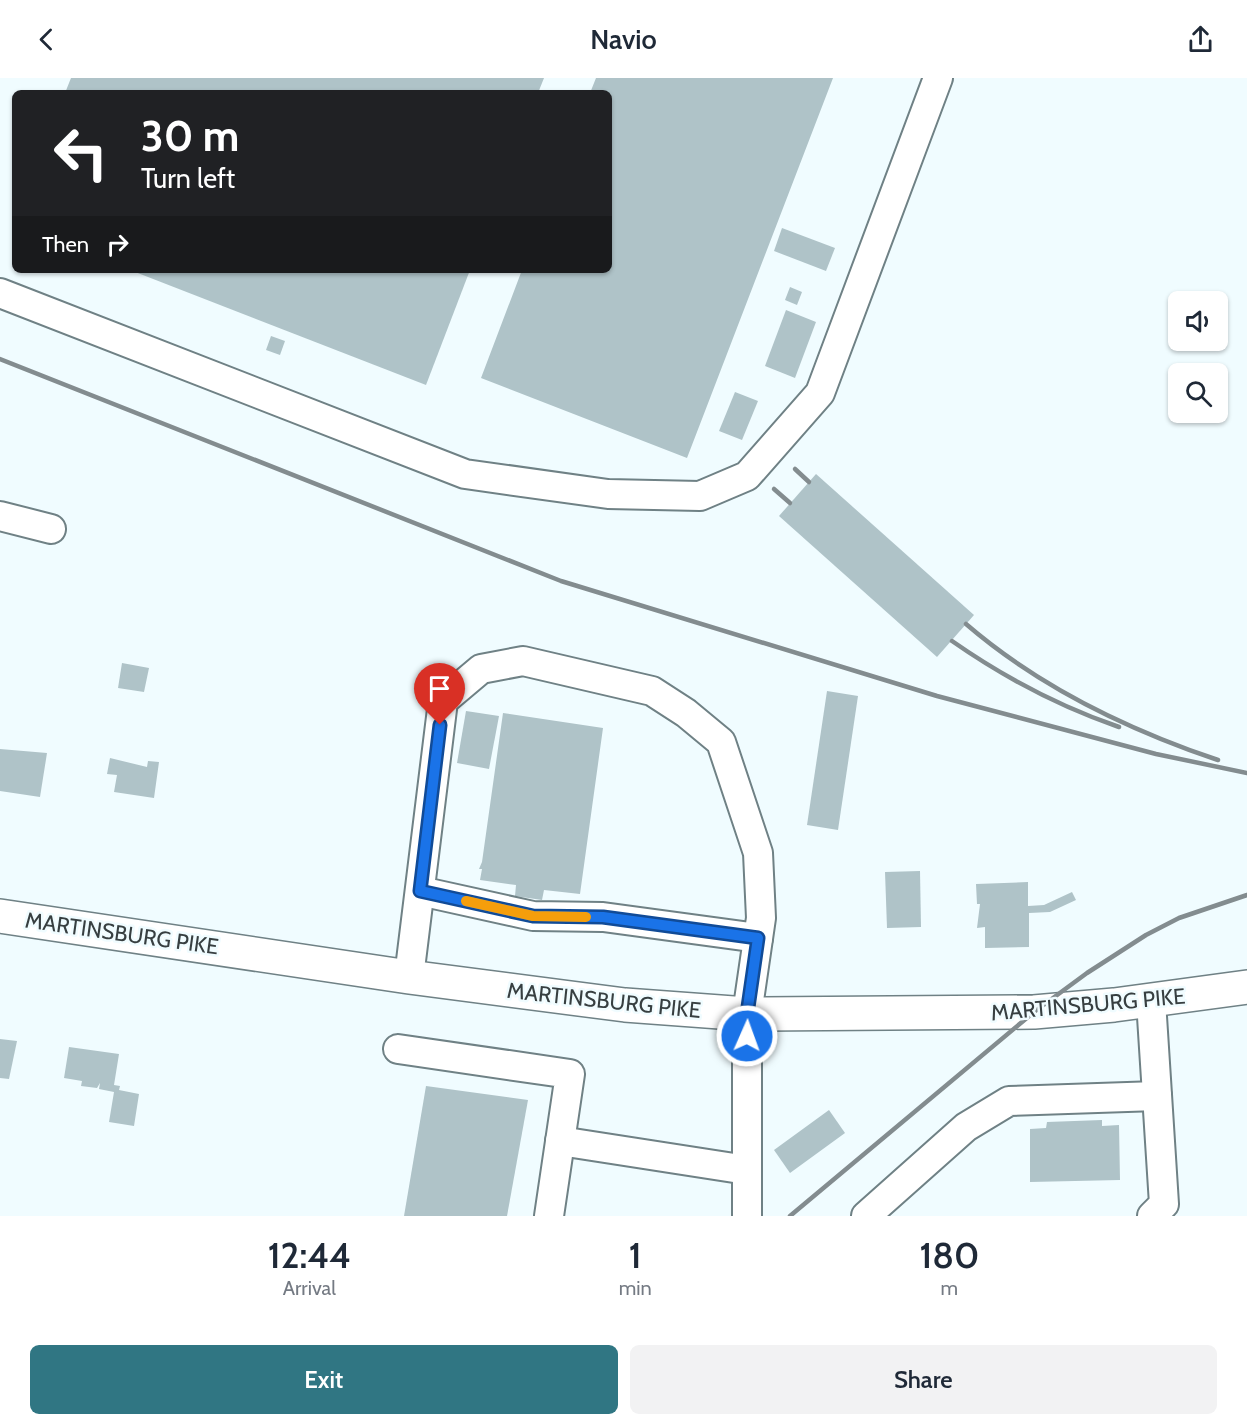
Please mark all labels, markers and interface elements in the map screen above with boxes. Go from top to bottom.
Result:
icon: back [30,23,63,56]
text: Navio [590,23,657,56]
icon: share [1184,23,1217,56]
text: 30 m [141,110,239,162]
icon: left [42,114,120,192]
text: Turn left [141,162,235,195]
icon: right [101,228,134,261]
text: Then [42,231,89,258]
map controls [1168,291,1228,423]
button: sound [1168,291,1228,351]
button: search [1168,363,1228,423]
pin [414,663,465,725]
icon: arrive [423,672,456,705]
street label: MARTINSBURG PIKE [24,907,220,960]
street label: MARTINSBURG PIKE [506,977,702,1024]
street label: MARTINSBURG PIKE [990,983,1186,1026]
position arrow [715,1004,779,1068]
text: 12:44 [268,1233,351,1277]
text: 1 [629,1233,642,1277]
text: 180 [919,1233,979,1277]
text: Arrival [283,1276,336,1300]
text: min [619,1276,652,1300]
text: m [941,1276,958,1300]
button: Exit [30,1345,618,1414]
button: Share [630,1345,1217,1414]

